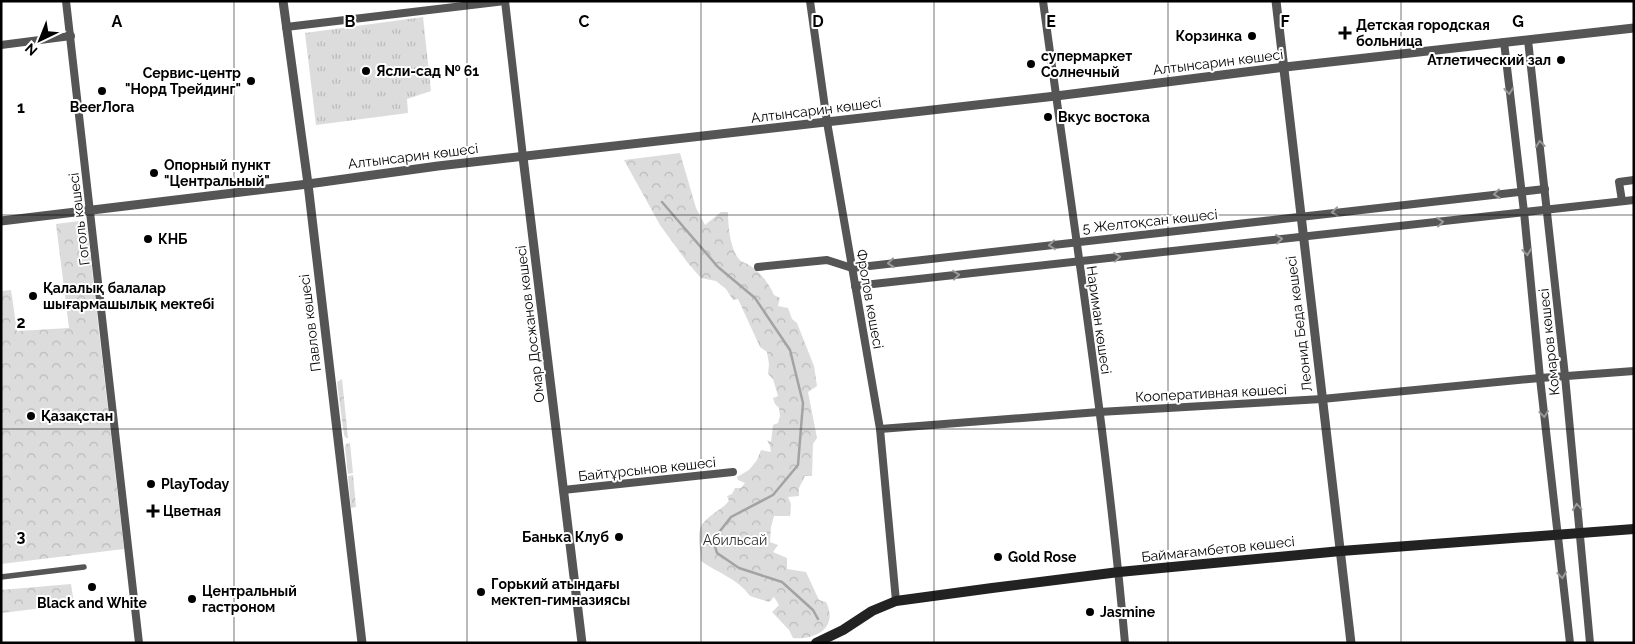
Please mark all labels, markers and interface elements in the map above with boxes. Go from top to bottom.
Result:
text: A [112,12,123,31]
text: B [345,12,356,31]
text: C [579,12,590,31]
text: D [812,12,824,31]
text: E [1046,12,1056,31]
text: F [1280,12,1290,31]
text: G [1512,12,1524,31]
north arrow [15,15,65,65]
place label: Детская городская больница [1356,17,1490,49]
marker: Детская городская больница [1338,26,1352,40]
place label: Корзинка [1176,28,1242,44]
marker: Корзинка [1246,30,1258,42]
text: N [22,40,40,59]
street label: Алтынсарин көшесі [1152,46,1284,78]
place label: супермаркет Солнечный [1041,48,1132,80]
place label: Атлетический зал [1427,52,1551,68]
marker: Атлетический зал [1555,54,1567,66]
marker: супермаркет Солнечный [1025,58,1037,70]
place label: Ясли-сад № 61 [376,63,479,79]
place label: Сервис-центр "Норд Трейдинг" [125,65,241,97]
marker: Ясли-сад № 61 [360,65,372,77]
marker: Сервис-центр "Норд Трейдинг" [245,75,257,87]
marker: BeerЛога [96,85,108,97]
one-way arrow [1503,87,1514,95]
street label: Алтынсарин көшесі [750,94,882,126]
text: 1 [17,98,25,117]
place label: BeerЛога [70,99,134,115]
place label: Вкус востока [1058,109,1150,125]
marker: Вкус востока [1042,111,1054,123]
one-way arrow [1535,139,1546,147]
street label: Алтынсарин көшесі [347,140,479,172]
place label: Опорный пункт "Центральный" [164,157,271,189]
marker: Опорный пункт "Центральный" [148,167,160,179]
street label: Гоголь көшесі [65,172,93,266]
one-way arrow [1493,188,1501,199]
street label: 5 Желтоқсан көшесі [1082,206,1218,236]
one-way arrow [1331,206,1339,217]
one-way arrow [1436,216,1444,227]
place label: КНБ [158,231,188,247]
marker: КНБ [142,233,154,245]
one-way arrow [1275,234,1283,245]
one-way arrow [1048,239,1056,250]
street label: Омар Досжанов көшесі [512,245,548,403]
street label: Фролов көшесі [853,248,887,350]
one-way arrow [1522,249,1533,257]
one-way arrow [1113,252,1121,263]
street label: Леонид Беда көшесі [1283,255,1315,393]
one-way arrow [887,257,895,268]
street label: Нариман көшесі [1083,265,1115,375]
one-way arrow [952,270,960,281]
street label: Павлов көшесі [296,273,324,373]
place label: Қалалық балалар шығармашылық мектебі [43,280,214,312]
street label: Комаров көшесі [1535,288,1563,396]
marker: Қалалық балалар шығармашылық мектебі [27,290,39,302]
text: 2 [16,313,26,332]
street label: Кооперативная көшесі [1135,381,1287,405]
place label: Қазақстан [41,408,113,424]
marker: Қазақстан [25,410,37,422]
one-way arrow [1538,410,1549,418]
street label: Байтұрсынов көшесі [577,454,717,484]
place label: PlayToday [161,476,229,492]
marker: PlayToday [145,478,157,490]
place label: Цветная [163,503,221,519]
one-way arrow [1572,503,1583,511]
marker: Цветная [147,505,159,517]
text: 3 [17,527,26,546]
place label: Банька Клуб [522,529,609,545]
marker: Банька Клуб [613,531,625,543]
park label: Абильсай [703,532,767,548]
street label: Баймағамбетов көшесі [1141,533,1295,565]
place label: Gold Rose [1008,549,1077,565]
marker: Gold Rose [992,551,1004,563]
one-way arrow [1557,572,1568,580]
place label: Горький атындағы мектеп-гимназиясы [491,576,630,608]
marker: Black and White [86,581,98,593]
place label: Центральный гастроном [202,583,297,615]
marker: Горький атындағы мектеп-гимназиясы [475,586,487,598]
marker: Центральный гастроном [186,593,198,605]
place label: Black and White [37,595,148,611]
place label: Jasmine [1100,604,1156,620]
marker: Jasmine [1084,606,1096,618]

